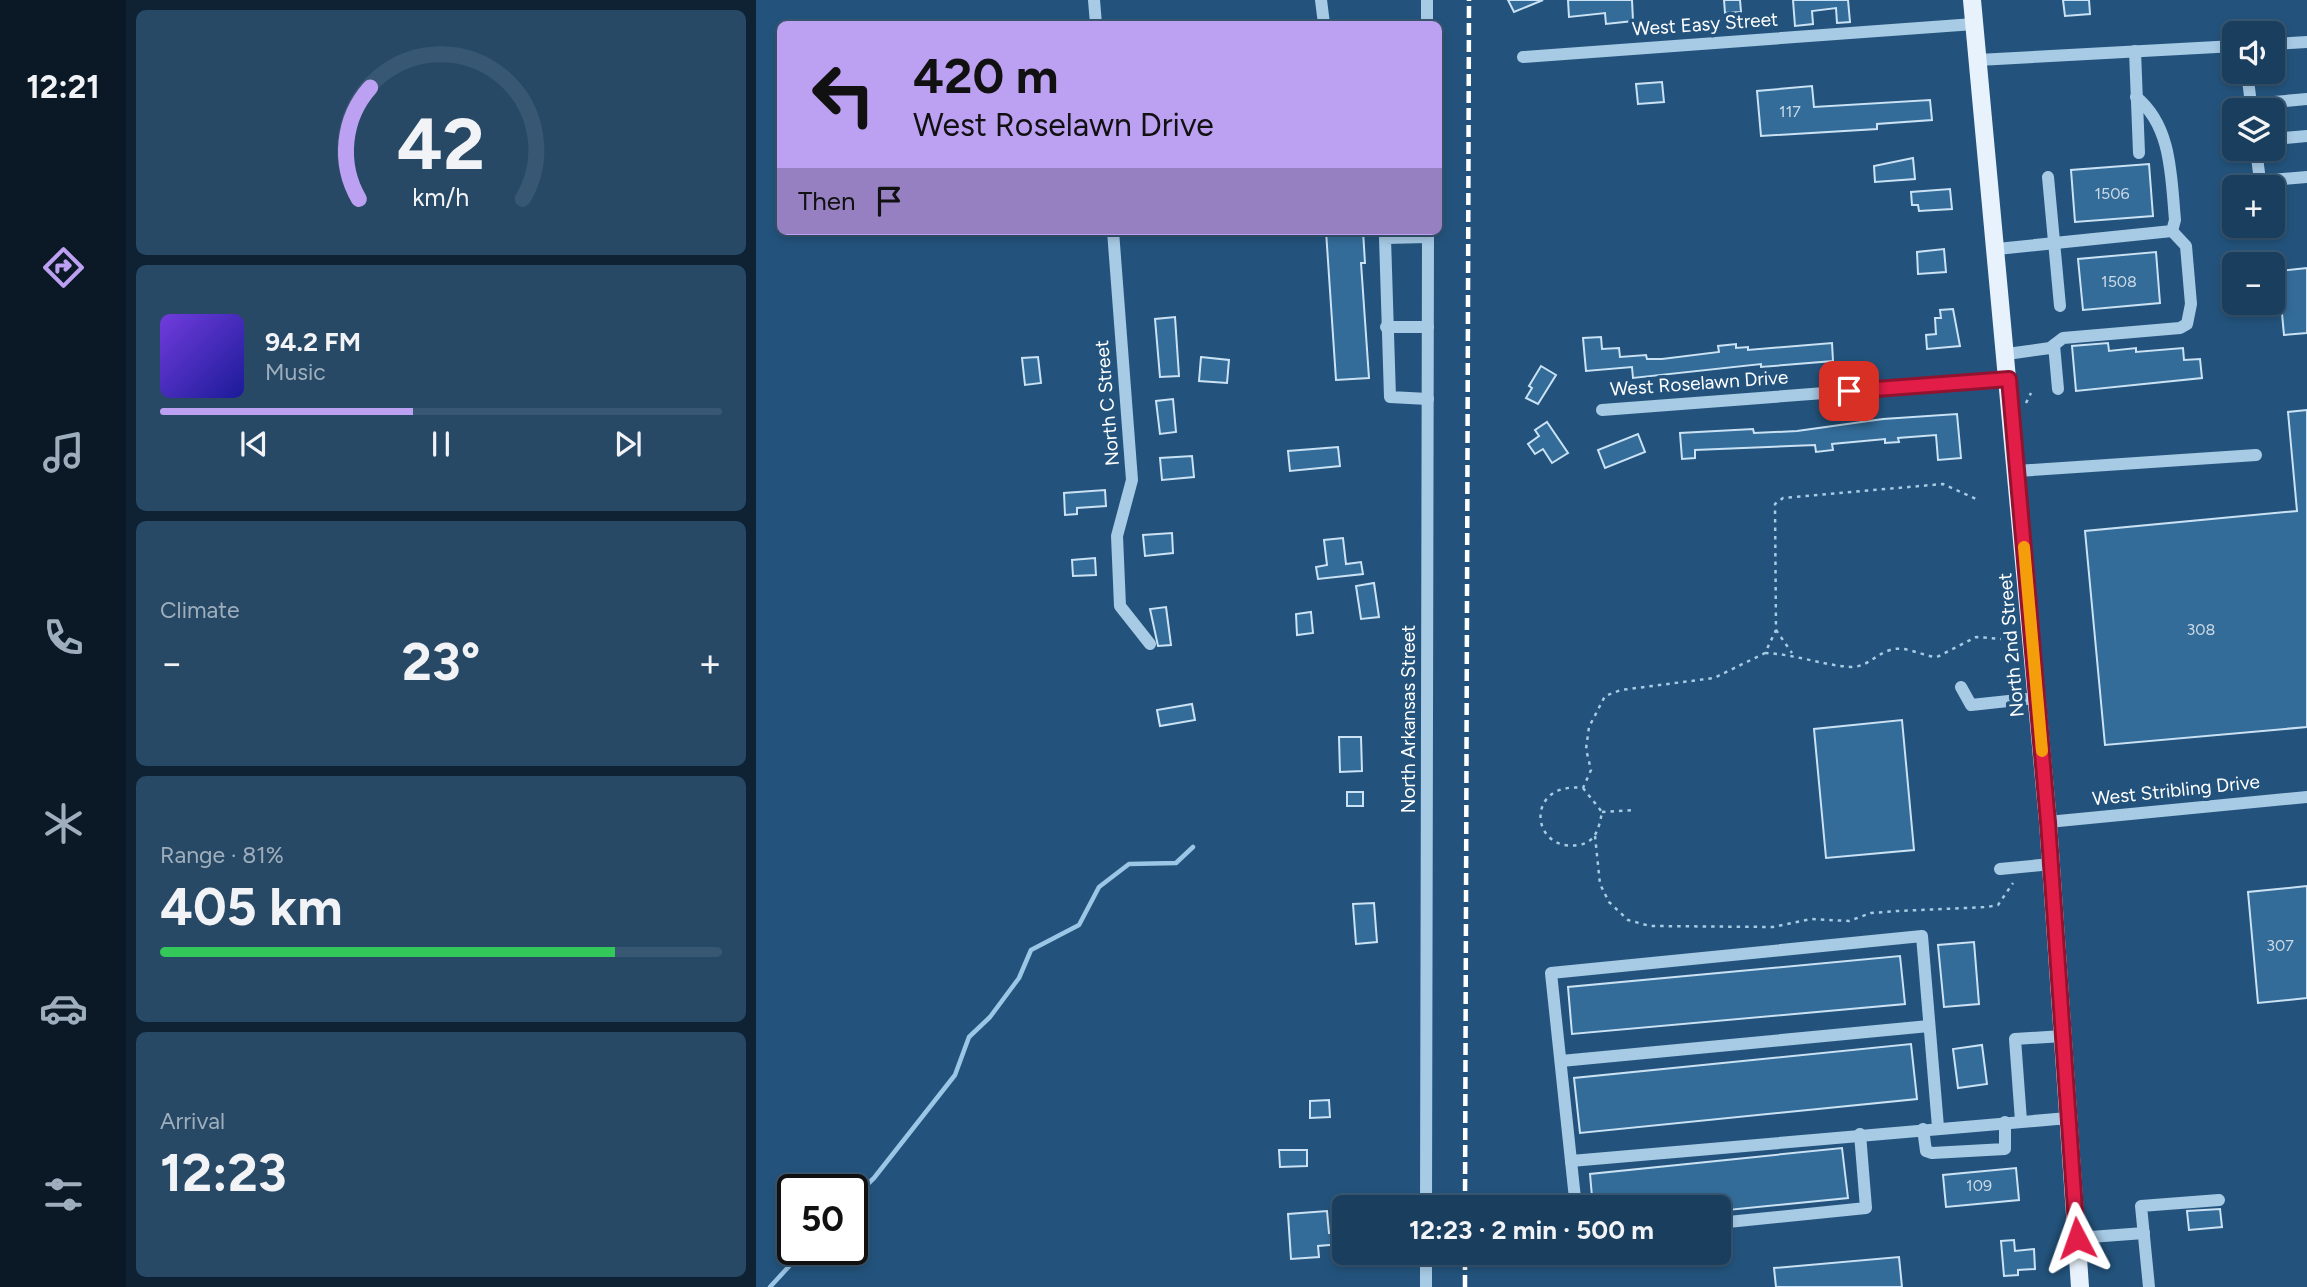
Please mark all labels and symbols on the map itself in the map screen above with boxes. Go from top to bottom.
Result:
street label: West Easy Street [1631,7,1779,41]
house number: 117 [1779,102,1801,121]
house number: 1506 [2094,184,2130,203]
house number: 1508 [2101,272,2137,291]
street label: North C Street [1090,339,1124,467]
pin [1819,361,1879,421]
street label: West Roselawn Drive [1609,365,1789,401]
street label: North 2nd Street [1993,572,2029,718]
house number: 308 [2187,620,2215,639]
street label: North Arkansas Street [1397,625,1420,813]
street label: West Stribling Drive [2091,770,2261,810]
house number: 307 [2266,936,2294,955]
speed limit sign: 50 [777,1174,868,1265]
house number: 109 [1966,1176,1992,1195]
position arrow [2040,1201,2114,1275]

